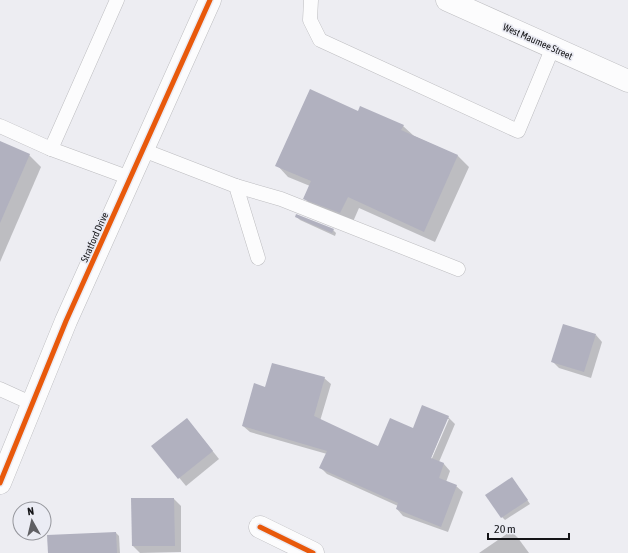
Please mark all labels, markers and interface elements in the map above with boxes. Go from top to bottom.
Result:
street label: West Maumee Street [501,21,574,62]
street label: Stratford Drive [79,210,111,264]
north arrow [12,501,52,541]
text: N [27,505,35,517]
scale bar [488,515,569,541]
text: 20 m [494,522,516,536]

